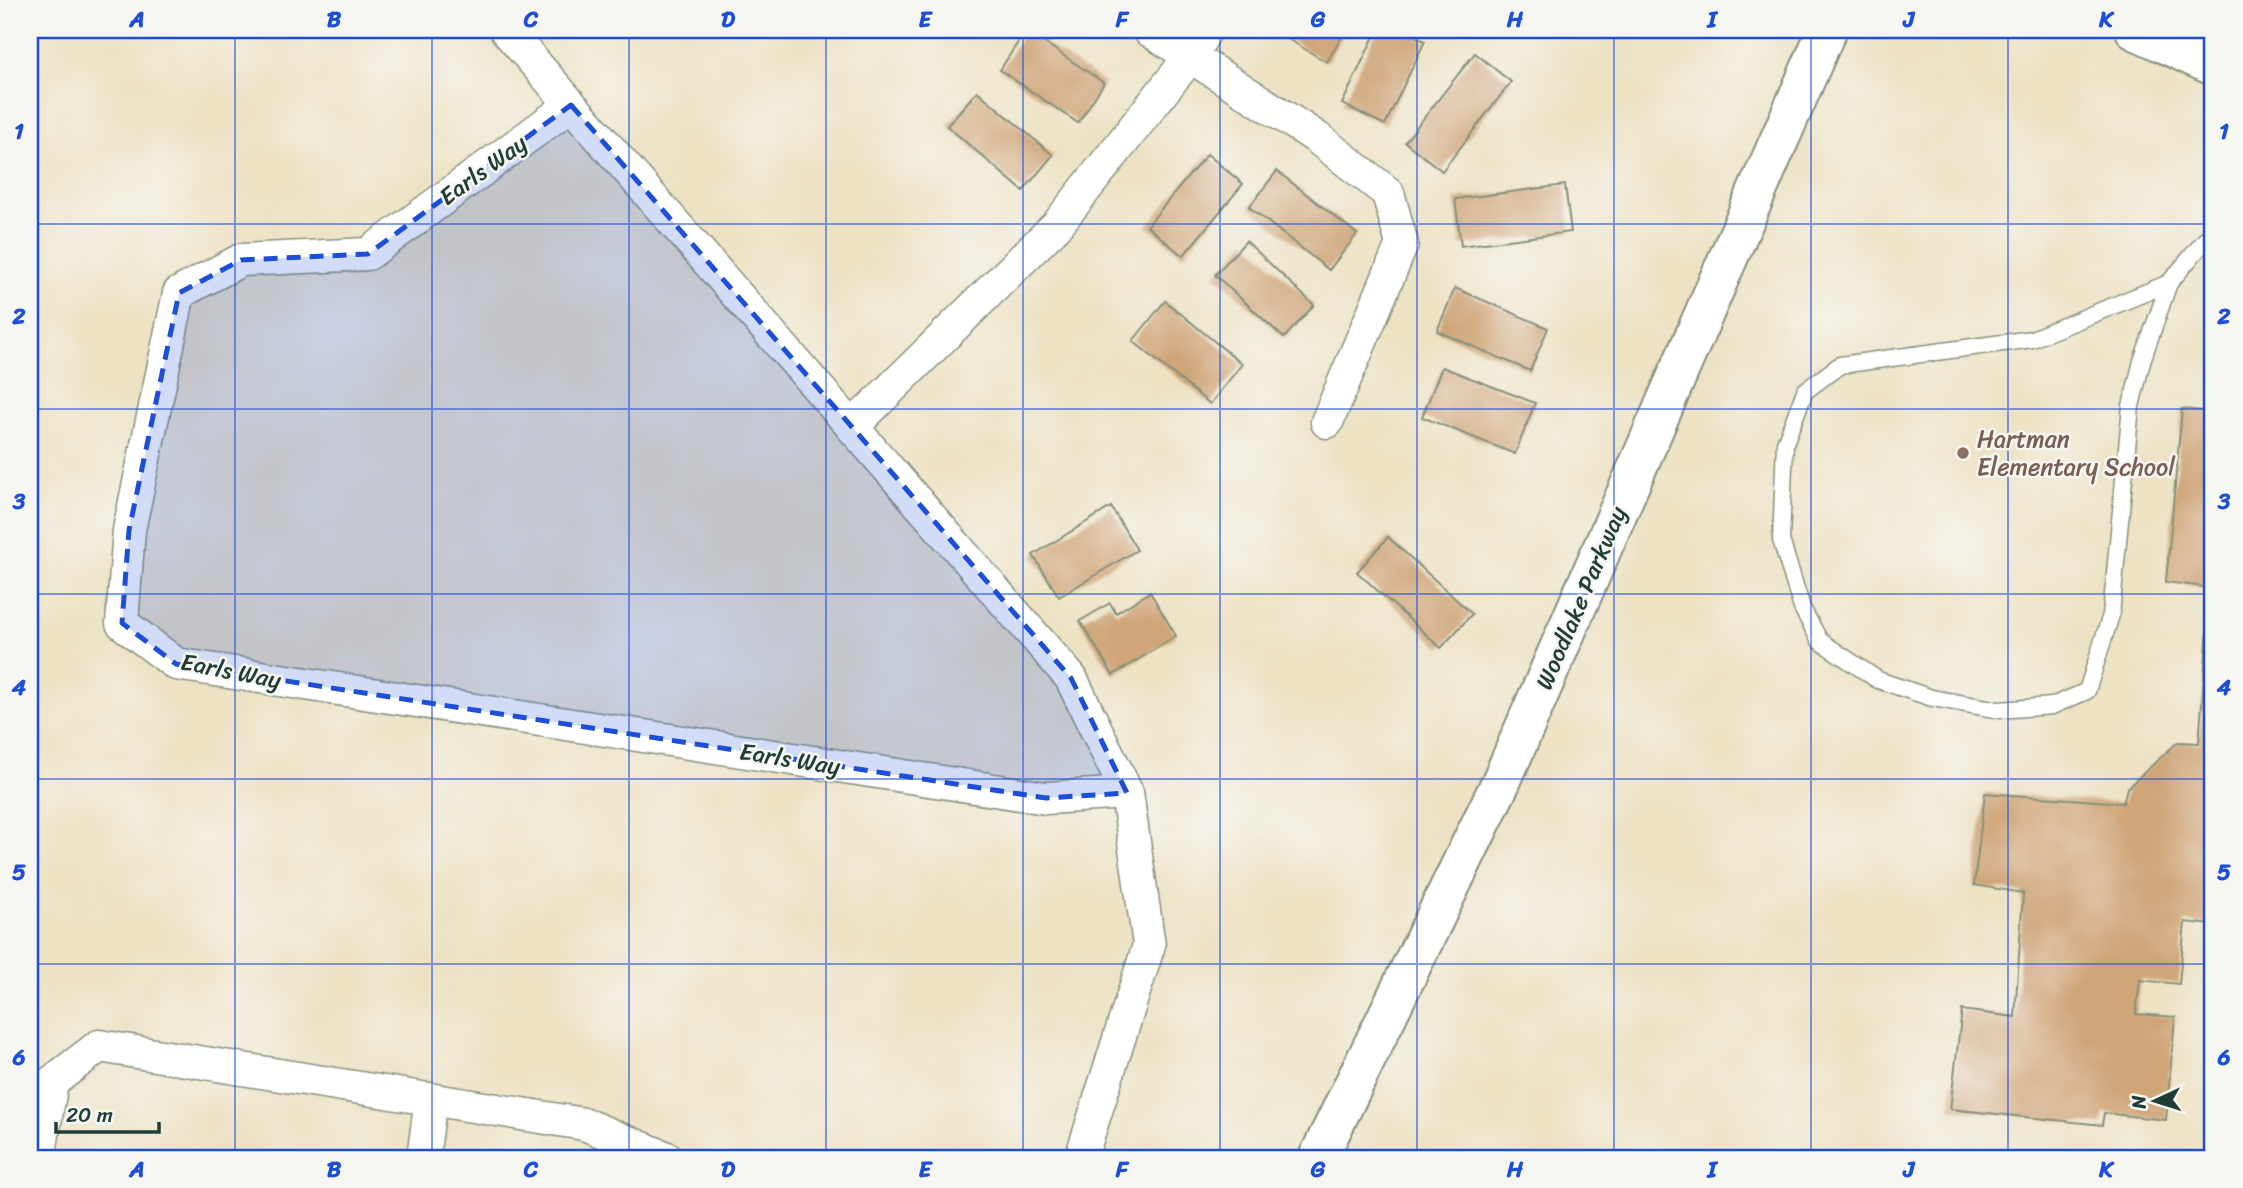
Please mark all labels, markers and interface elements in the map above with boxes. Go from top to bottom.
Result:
text: A [128,0,145,40]
text: B [327,0,342,40]
text: C [523,0,539,40]
text: D [721,0,736,40]
text: E [919,0,934,40]
text: F [1115,0,1130,40]
text: G [1310,0,1326,40]
text: H [1506,0,1524,40]
text: I [1706,0,1718,40]
text: J [1902,0,1916,40]
text: K [2098,0,2115,40]
text: 1 [14,111,24,152]
text: 1 [2219,111,2229,152]
street label: Earls Way [430,123,537,217]
text: 2 [11,296,26,337]
text: 2 [2216,296,2231,337]
place label: Hartman Elementary School [1977,418,2176,488]
marker: Hartman Elementary School [1955,445,1971,461]
text: 3 [12,481,26,522]
text: 3 [2217,481,2231,522]
street label: Woodlake Parkway [1523,499,1639,696]
street label: Earls Way [177,641,285,701]
text: 4 [11,667,27,708]
text: 4 [2216,667,2232,708]
street label: Earls Way [737,730,844,788]
text: 5 [12,852,26,893]
text: 5 [2217,852,2231,893]
text: 6 [11,1037,26,1078]
text: 6 [2216,1037,2231,1078]
north arrow [2120,1066,2190,1136]
scale bar [56,1090,159,1134]
text: N [2122,1094,2156,1111]
text: 20 m [66,1096,113,1134]
text: A [128,1149,145,1188]
text: B [327,1149,342,1188]
text: C [523,1149,539,1188]
text: D [721,1149,736,1188]
text: E [919,1149,934,1188]
text: F [1115,1149,1130,1188]
text: G [1310,1149,1326,1188]
text: H [1506,1149,1524,1188]
text: I [1706,1149,1718,1188]
text: J [1902,1149,1916,1188]
text: K [2098,1149,2115,1188]

